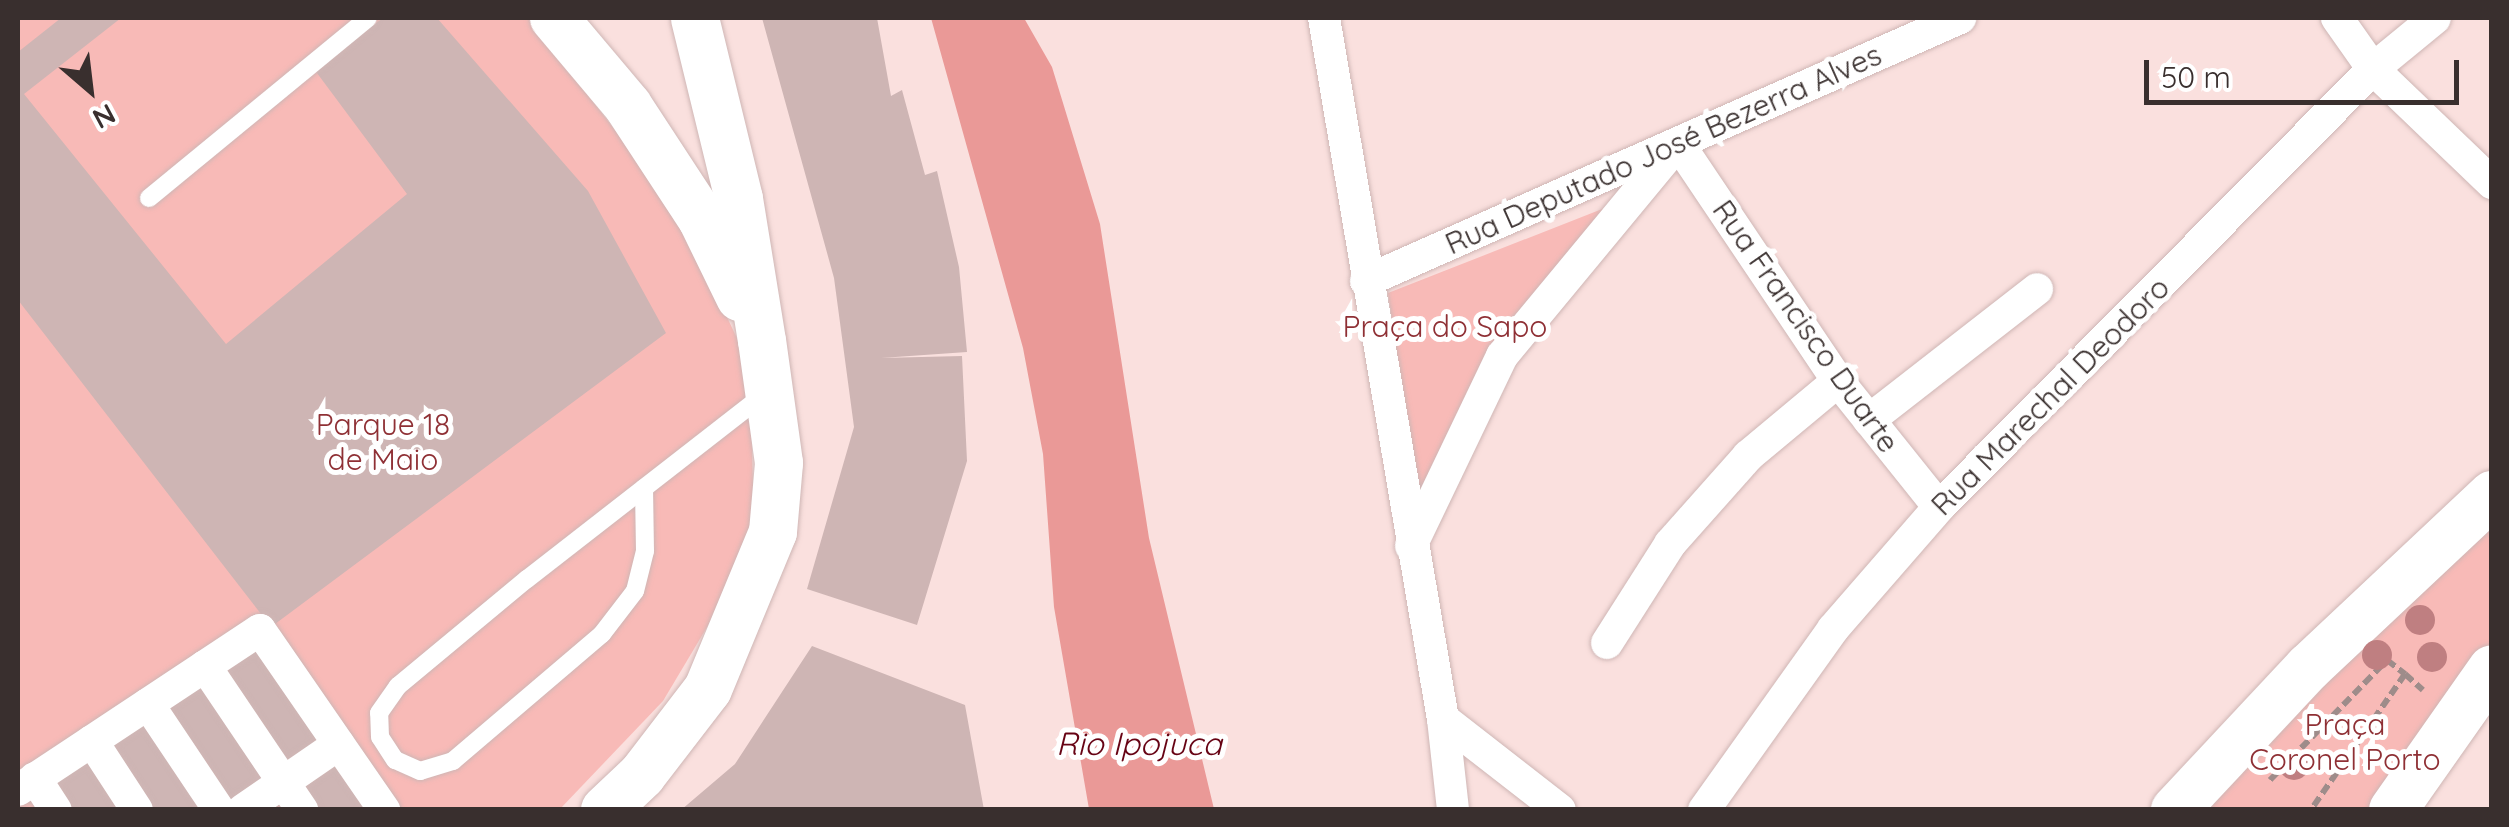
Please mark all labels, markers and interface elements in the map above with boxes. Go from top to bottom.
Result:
street label: Rua Deputado José Bezerra Alves [1439,36,1887,262]
north arrow [40,40,140,140]
scale bar [2149,40,2464,102]
text: 50 m [2161,58,2231,96]
text: N [87,97,122,137]
street label: Rua Francisco Duarte [1705,193,1907,459]
street label: Rua Marechal Deodoro [1923,269,2177,523]
park label: Praça do Sapo [1343,308,1547,344]
park label: Parque 18 de Maio [316,406,450,476]
park label: Praça Coronel Porto [2249,706,2441,776]
water label: Rio Ipojuca [1056,724,1222,762]

